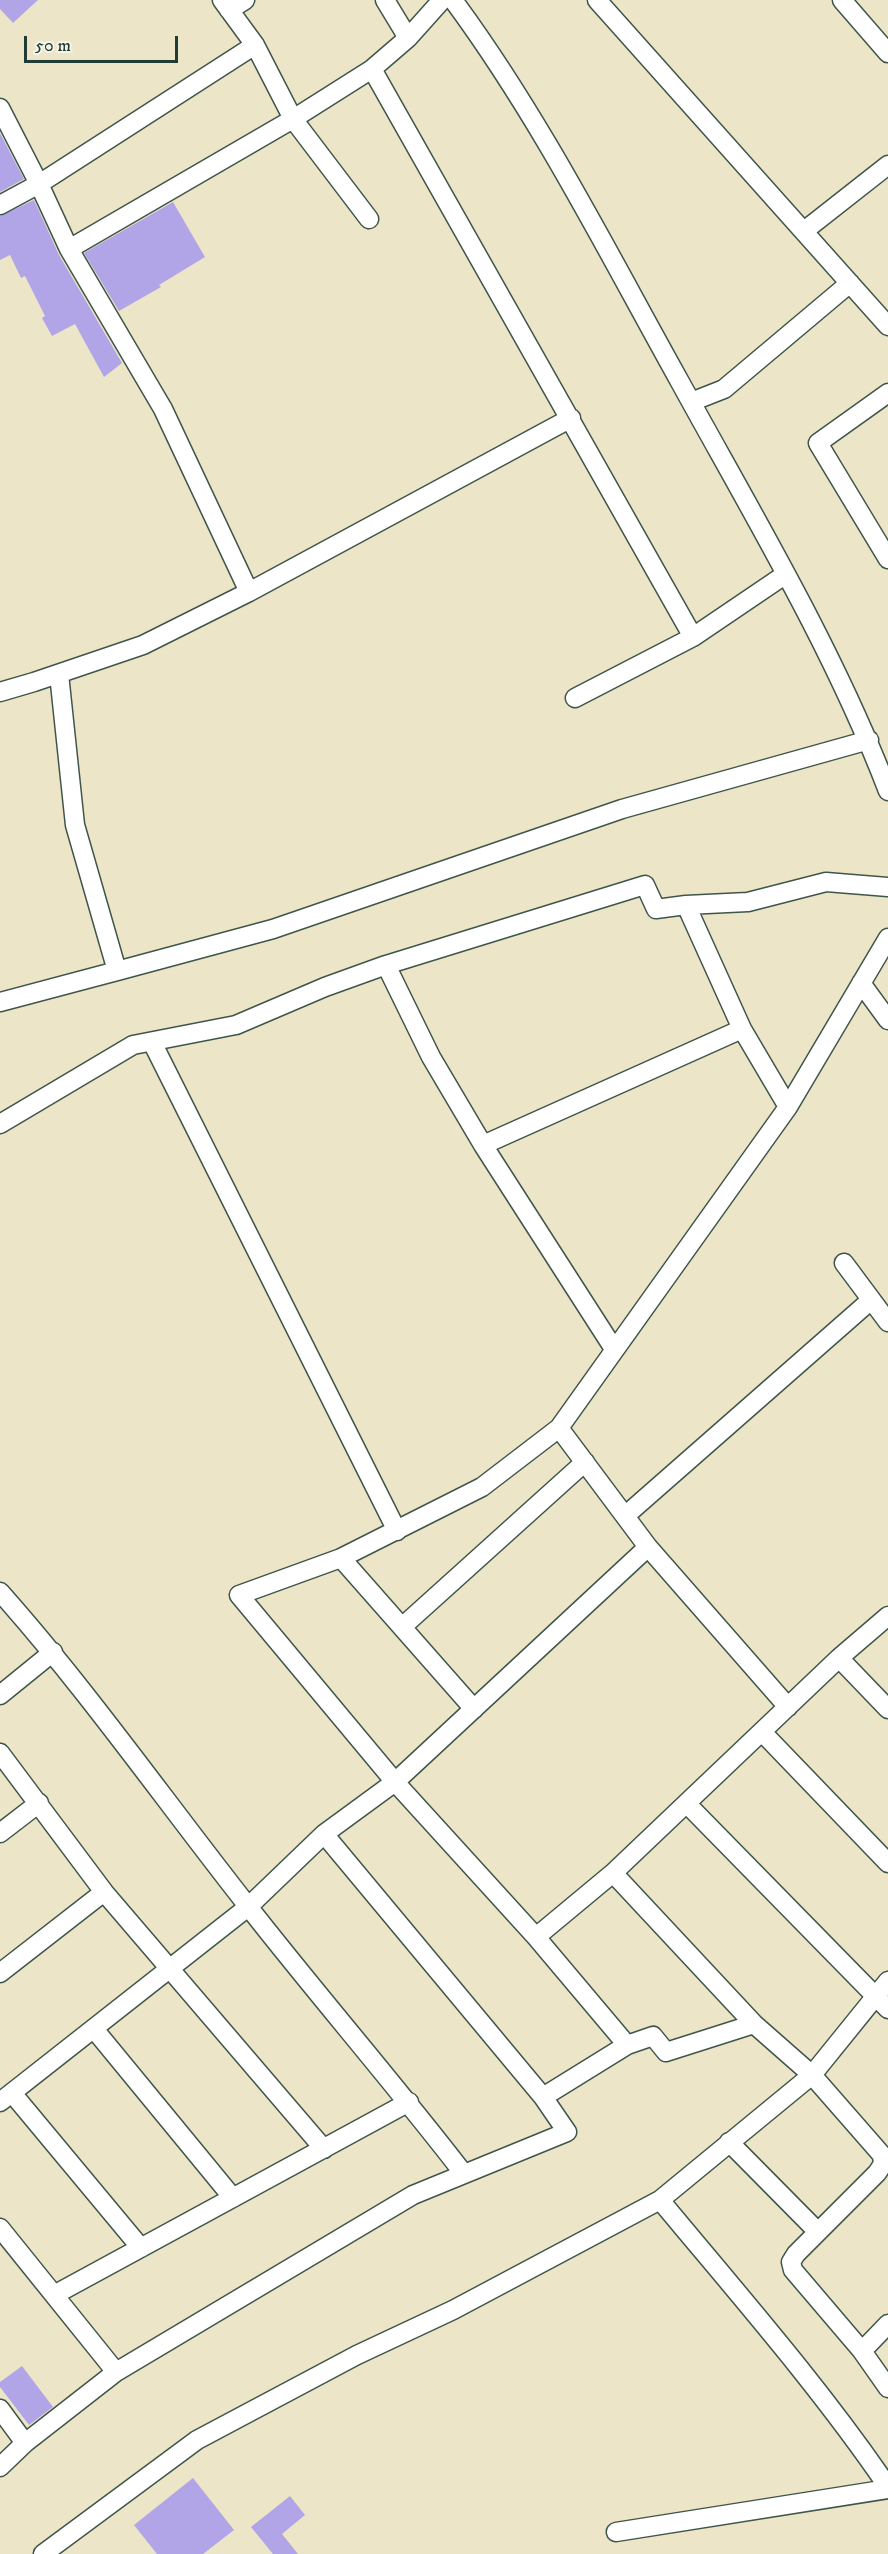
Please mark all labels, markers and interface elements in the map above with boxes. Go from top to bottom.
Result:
scale bar [27,24,182,62]
text: 50 m [35,35,71,57]

